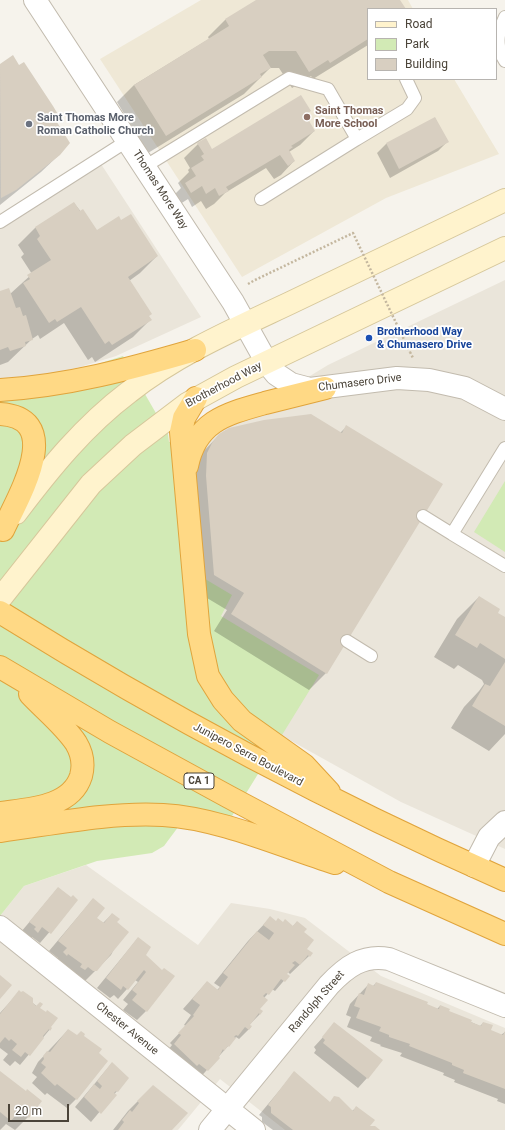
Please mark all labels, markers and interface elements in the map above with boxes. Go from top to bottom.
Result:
legend [367,8,497,80]
text: Road [405,17,433,31]
text: Park [405,37,429,51]
text: Building [405,57,448,71]
place label: Saint Thomas More School [315,104,383,130]
place label: Saint Thomas More Roman Catholic Church [37,111,153,137]
marker: Saint Thomas More School [302,112,312,122]
marker: Saint Thomas More Roman Catholic Church [24,119,34,129]
street label: Thomas More Way [129,148,191,232]
place label: Brotherhood Way & Chumasero Drive [377,325,472,351]
marker: Brotherhood Way & Chumasero Drive [364,333,374,343]
street label: Brotherhood Way [184,359,264,411]
street label: Chumasero Drive [318,371,402,395]
street label: Junipero Serra Boulevard [191,720,305,790]
road number: CA 1 [184,773,214,789]
street label: Randolph Street [286,968,348,1036]
street label: Chester Avenue [93,1000,161,1058]
scale bar [10,1096,71,1122]
text: 20 m [15,1104,42,1118]

